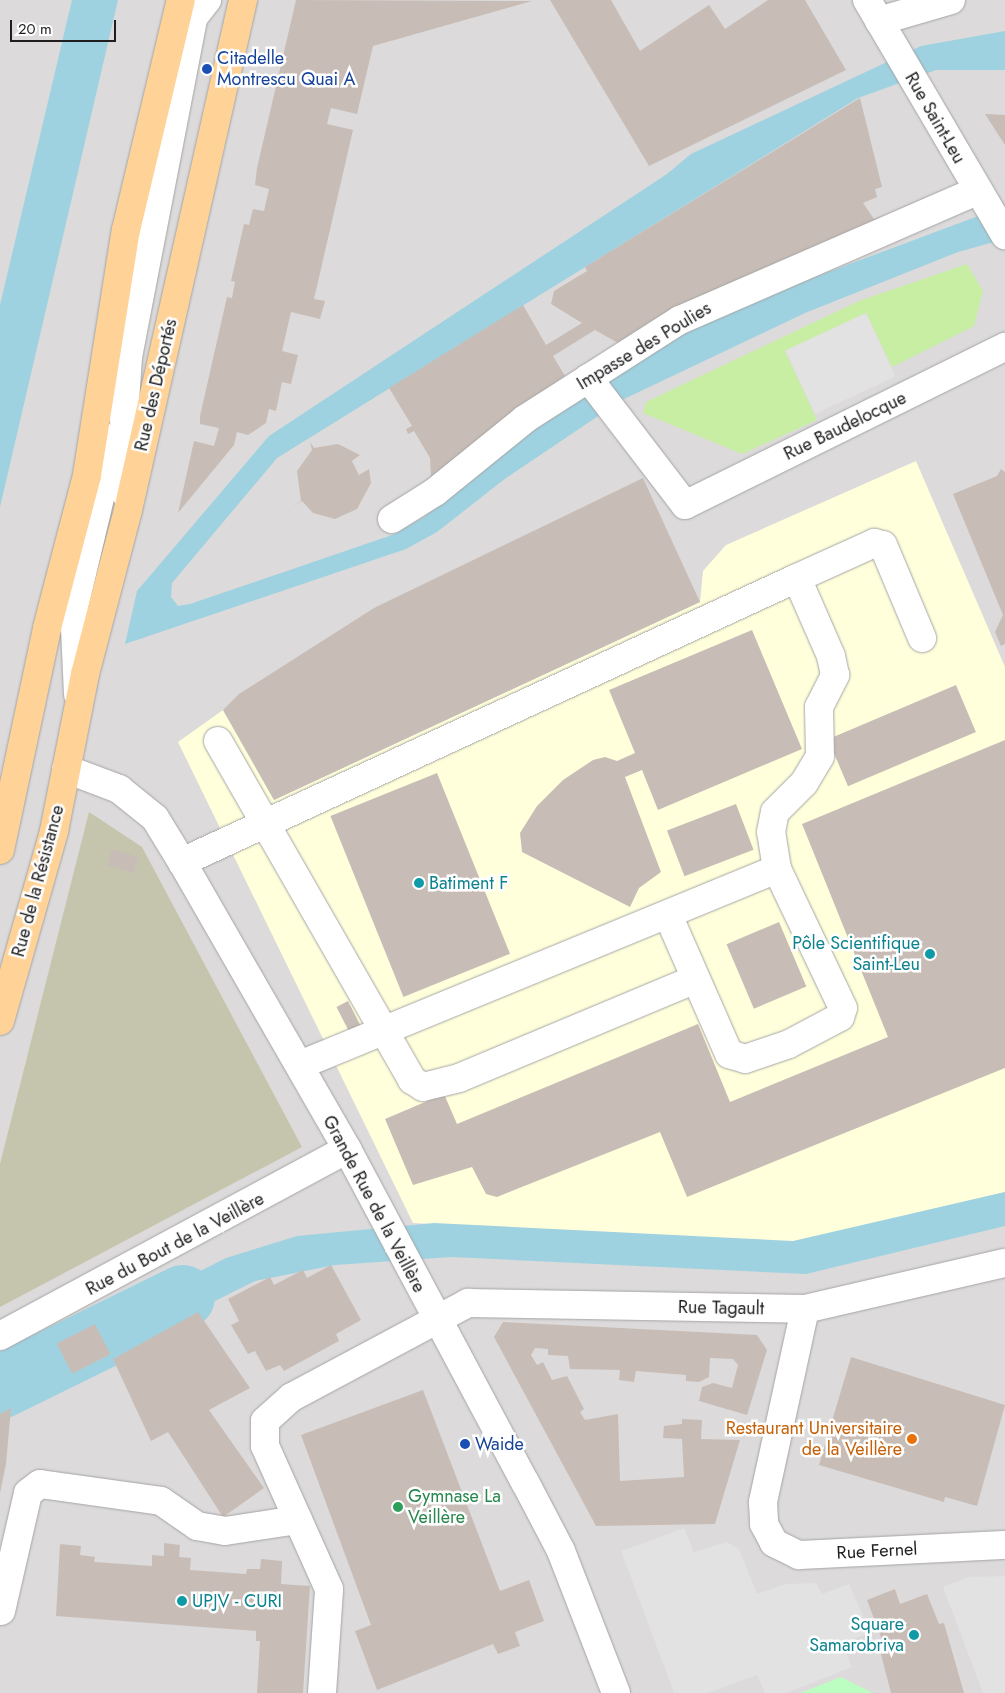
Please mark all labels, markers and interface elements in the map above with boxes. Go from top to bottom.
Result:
scale bar [12,10,119,42]
text: 20 m [18,18,52,40]
place label: Citadelle Montrescu Quai A [217,48,355,90]
marker: Citadelle Montrescu Quai A [201,63,213,75]
street label: Rue Saint-Leu [900,69,970,167]
street label: Impasse des Poulies [573,297,715,395]
street label: Rue des Déportés [130,317,182,453]
street label: Rue Baudelocque [780,387,910,465]
street label: Rue de la Résistance [7,803,69,959]
place label: Batiment F [429,872,508,894]
marker: Batiment F [413,877,425,889]
place label: Pôle Scientifique Saint-Leu [792,933,920,976]
marker: Pôle Scientifique Saint-Leu [924,948,936,960]
street label: Grande Rue de la Veillère [318,1112,430,1296]
street label: Rue du Bout de la Veillère [82,1188,268,1300]
street label: Rue Tagault [678,1296,764,1320]
place label: Restaurant Universitaire de la Veillère [726,1418,902,1460]
place label: Waide [475,1433,524,1455]
marker: Restaurant Universitaire de la Veillère [906,1433,918,1445]
marker: Waide [459,1438,471,1450]
place label: Gymnase La Veillère [408,1486,501,1528]
marker: Gymnase La Veillère [392,1501,404,1513]
street label: Rue Fernel [836,1538,918,1564]
place label: UPJV - CURI [192,1590,282,1612]
marker: UPJV - CURI [176,1595,188,1607]
place label: Square Samarobriva [809,1614,904,1656]
marker: Square Samarobriva [908,1629,920,1641]

